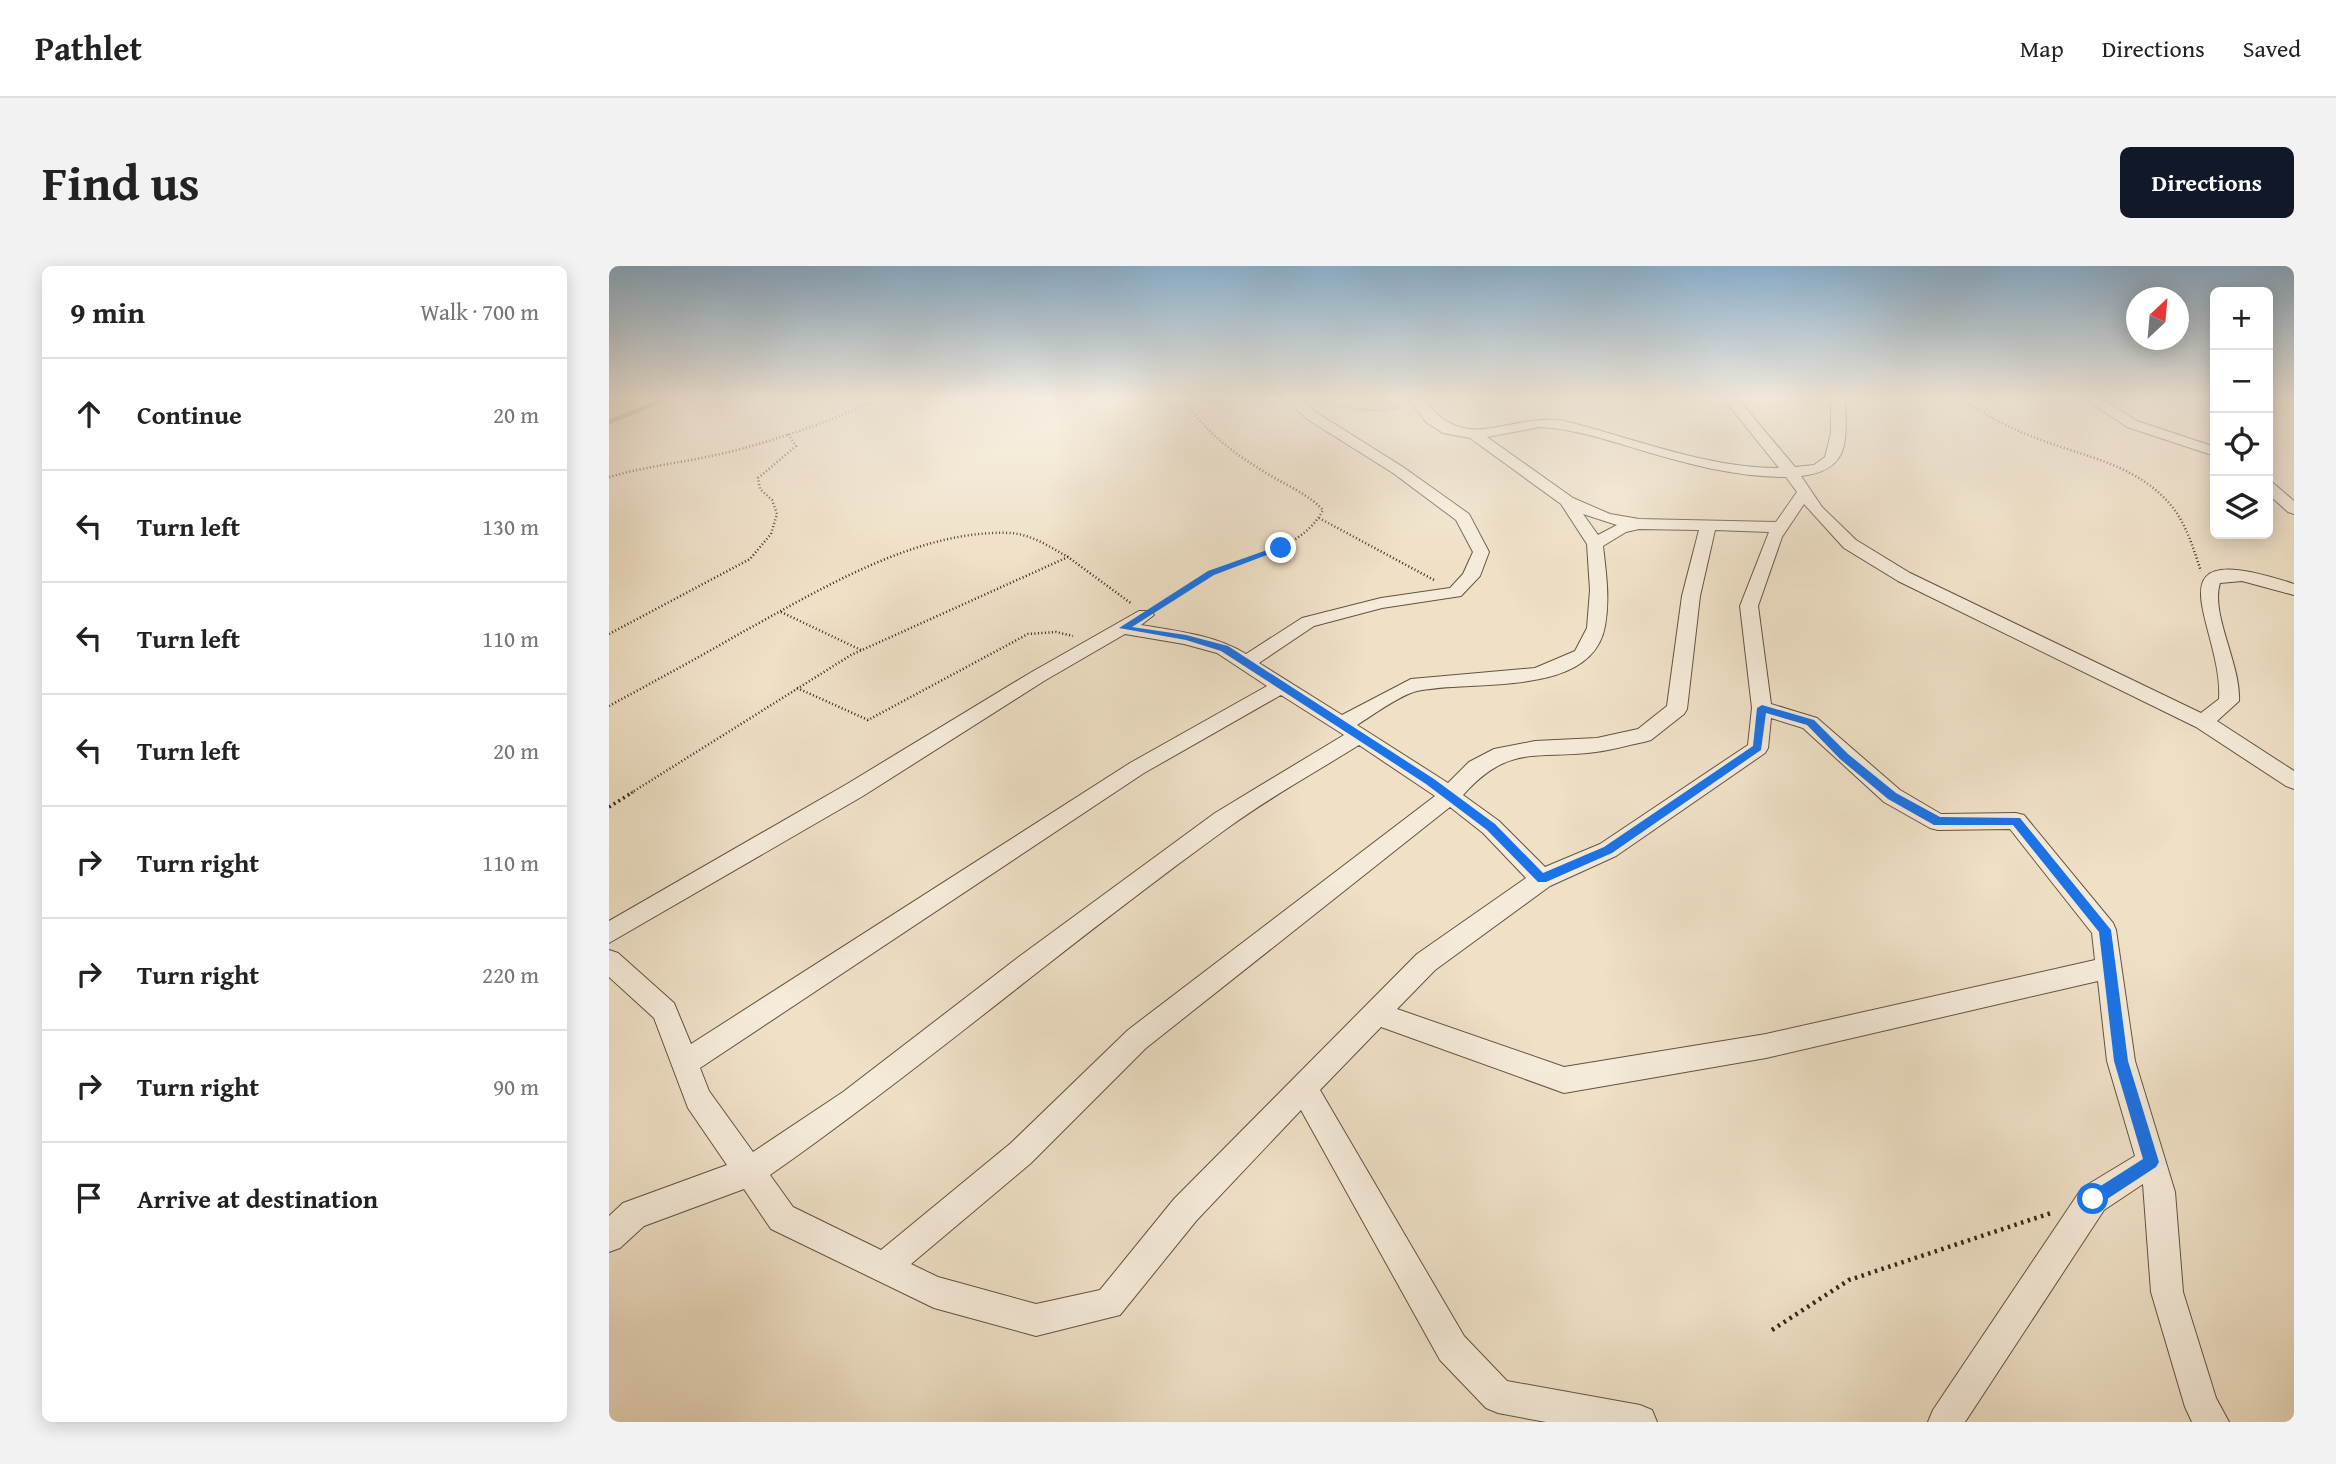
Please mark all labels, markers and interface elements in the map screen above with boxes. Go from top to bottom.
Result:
text: Pathlet [35,24,142,72]
text: Map [2020,31,2064,66]
text: Directions [2102,31,2205,66]
text: Saved [2243,31,2301,66]
text: Find us [42,146,200,218]
button: Directions [2120,147,2294,218]
north arrow [2126,287,2189,350]
map controls [2210,287,2273,539]
button: + [2210,287,2273,350]
text: 9 min [70,290,145,334]
text: Walk · 700 m [420,295,539,328]
button: − [2210,350,2273,413]
icon: ahead [70,395,108,433]
text: Continue [137,395,242,434]
text: 20 m [493,398,539,431]
button: locate [2210,413,2273,476]
button: layers [2210,476,2273,539]
icon: left [70,507,108,545]
text: Turn left [137,507,240,546]
text: 130 m [482,510,539,543]
route end [1265,532,1296,563]
icon: left [70,619,108,657]
text: Turn left [137,619,240,658]
text: 110 m [482,622,539,655]
icon: left [70,731,108,769]
text: Turn left [137,731,240,770]
text: 20 m [493,734,539,767]
icon: right [70,843,108,881]
text: Turn right [137,843,259,882]
text: 110 m [482,846,539,879]
icon: right [70,955,108,993]
text: Turn right [137,955,259,994]
text: 220 m [482,958,539,991]
icon: right [70,1067,108,1105]
text: Turn right [137,1067,259,1106]
text: 90 m [493,1070,539,1103]
icon: arrive [70,1179,108,1217]
text: Arrive at destination [137,1179,378,1218]
route start [2077,1183,2108,1214]

